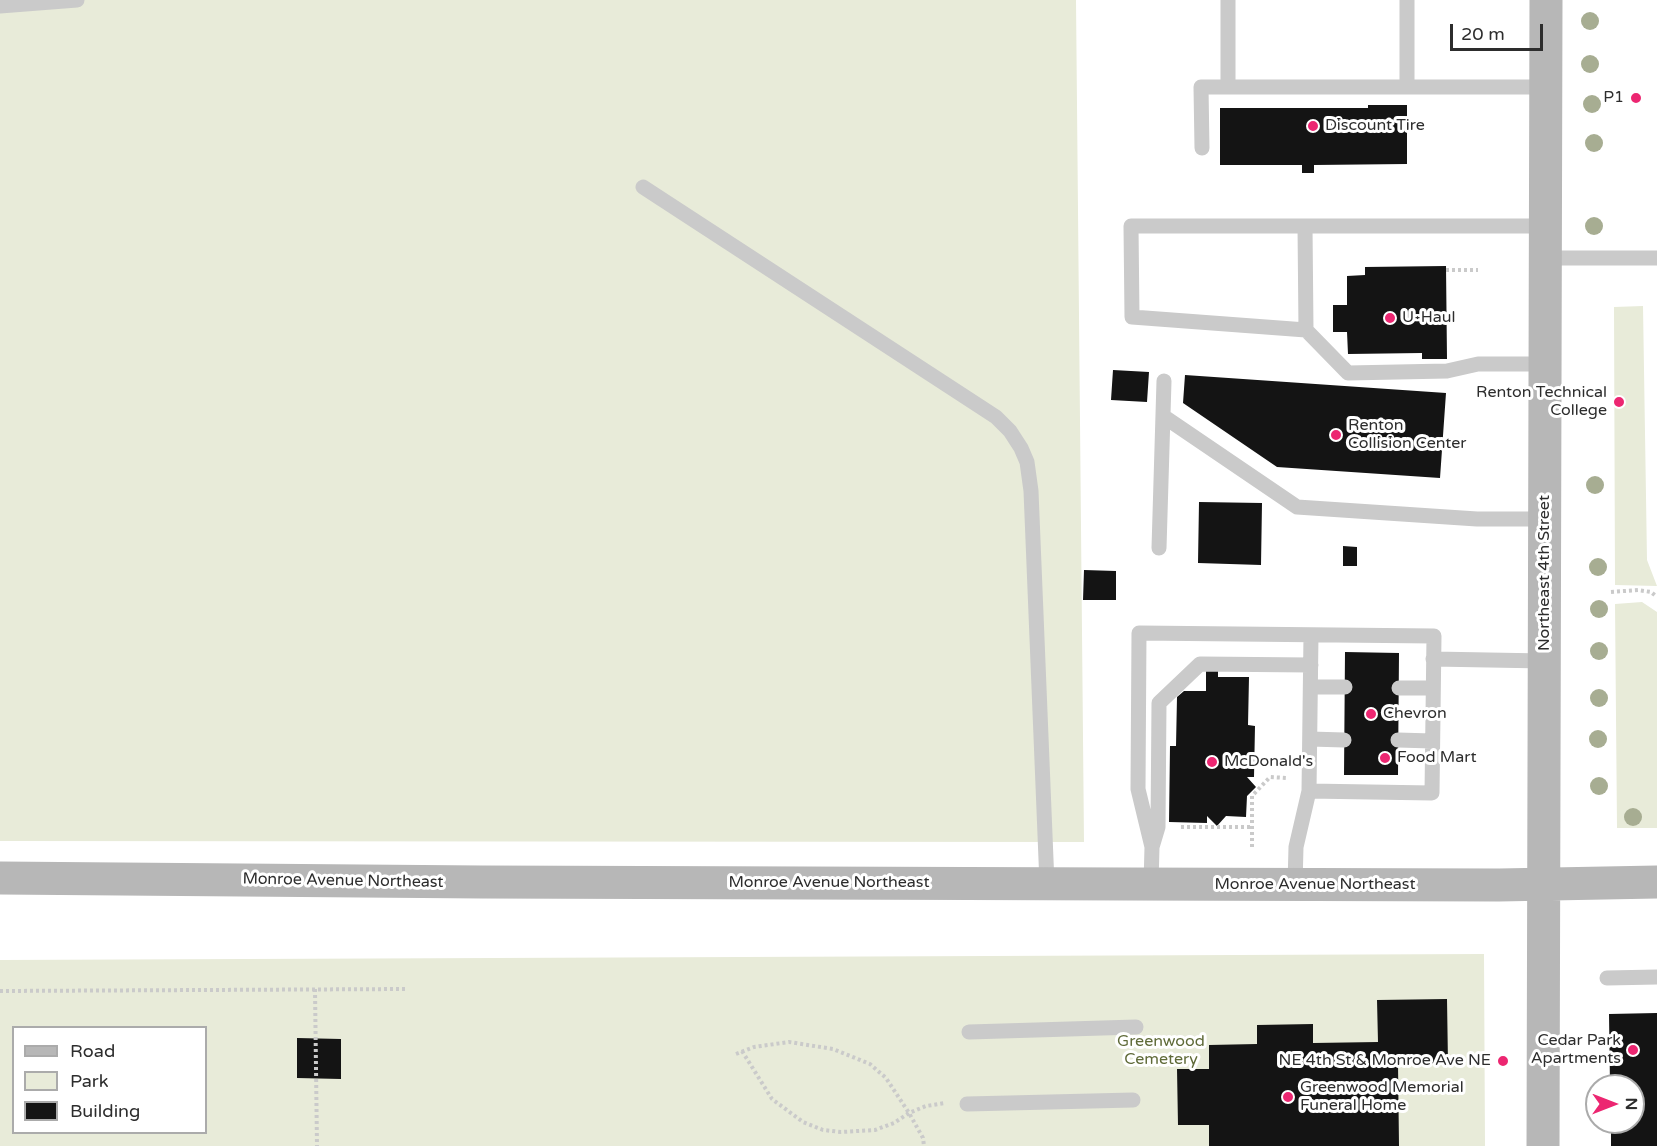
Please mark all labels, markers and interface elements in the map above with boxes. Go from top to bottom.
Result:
scale bar [1453,12,1546,50]
text: 20 m [1461,23,1505,45]
place label: P1 [1603,88,1624,108]
marker: P1 [1629,91,1643,105]
place label: Discount Tire [1325,116,1425,136]
marker: Discount Tire [1306,119,1320,133]
place label: U-Haul [1402,308,1455,328]
marker: U-Haul [1383,311,1397,325]
place label: Renton Technical College [1476,383,1607,421]
marker: Renton Technical College [1612,395,1626,409]
place label: Renton Collision Center [1348,416,1466,454]
marker: Renton Collision Center [1329,428,1343,442]
street label: Northeast 4th Street [1535,495,1555,651]
place label: Chevron [1383,704,1447,724]
marker: Chevron [1364,707,1378,721]
place label: Food Mart [1397,748,1476,768]
marker: Food Mart [1378,751,1392,765]
place label: McDonald's [1224,752,1313,772]
marker: McDonald's [1205,755,1219,769]
street label: Monroe Avenue Northeast [242,870,444,892]
street label: Monroe Avenue Northeast [728,873,930,893]
street label: Monroe Avenue Northeast [1214,875,1416,895]
legend [12,1026,207,1134]
place label: Cedar Park Apartments [1531,1031,1621,1069]
park label: Greenwood Cemetery [1117,1032,1205,1070]
text: Road [70,1040,115,1062]
marker: Cedar Park Apartments [1626,1043,1640,1057]
place label: NE 4th St & Monroe Ave NE [1279,1051,1491,1071]
marker: NE 4th St & Monroe Ave NE [1496,1054,1510,1068]
text: Park [70,1070,108,1092]
north arrow [1585,1074,1645,1134]
place label: Greenwood Memorial Funeral Home [1300,1078,1464,1116]
marker: Greenwood Memorial Funeral Home [1281,1090,1295,1104]
text: N [1621,1098,1641,1110]
text: Building [70,1100,140,1122]

